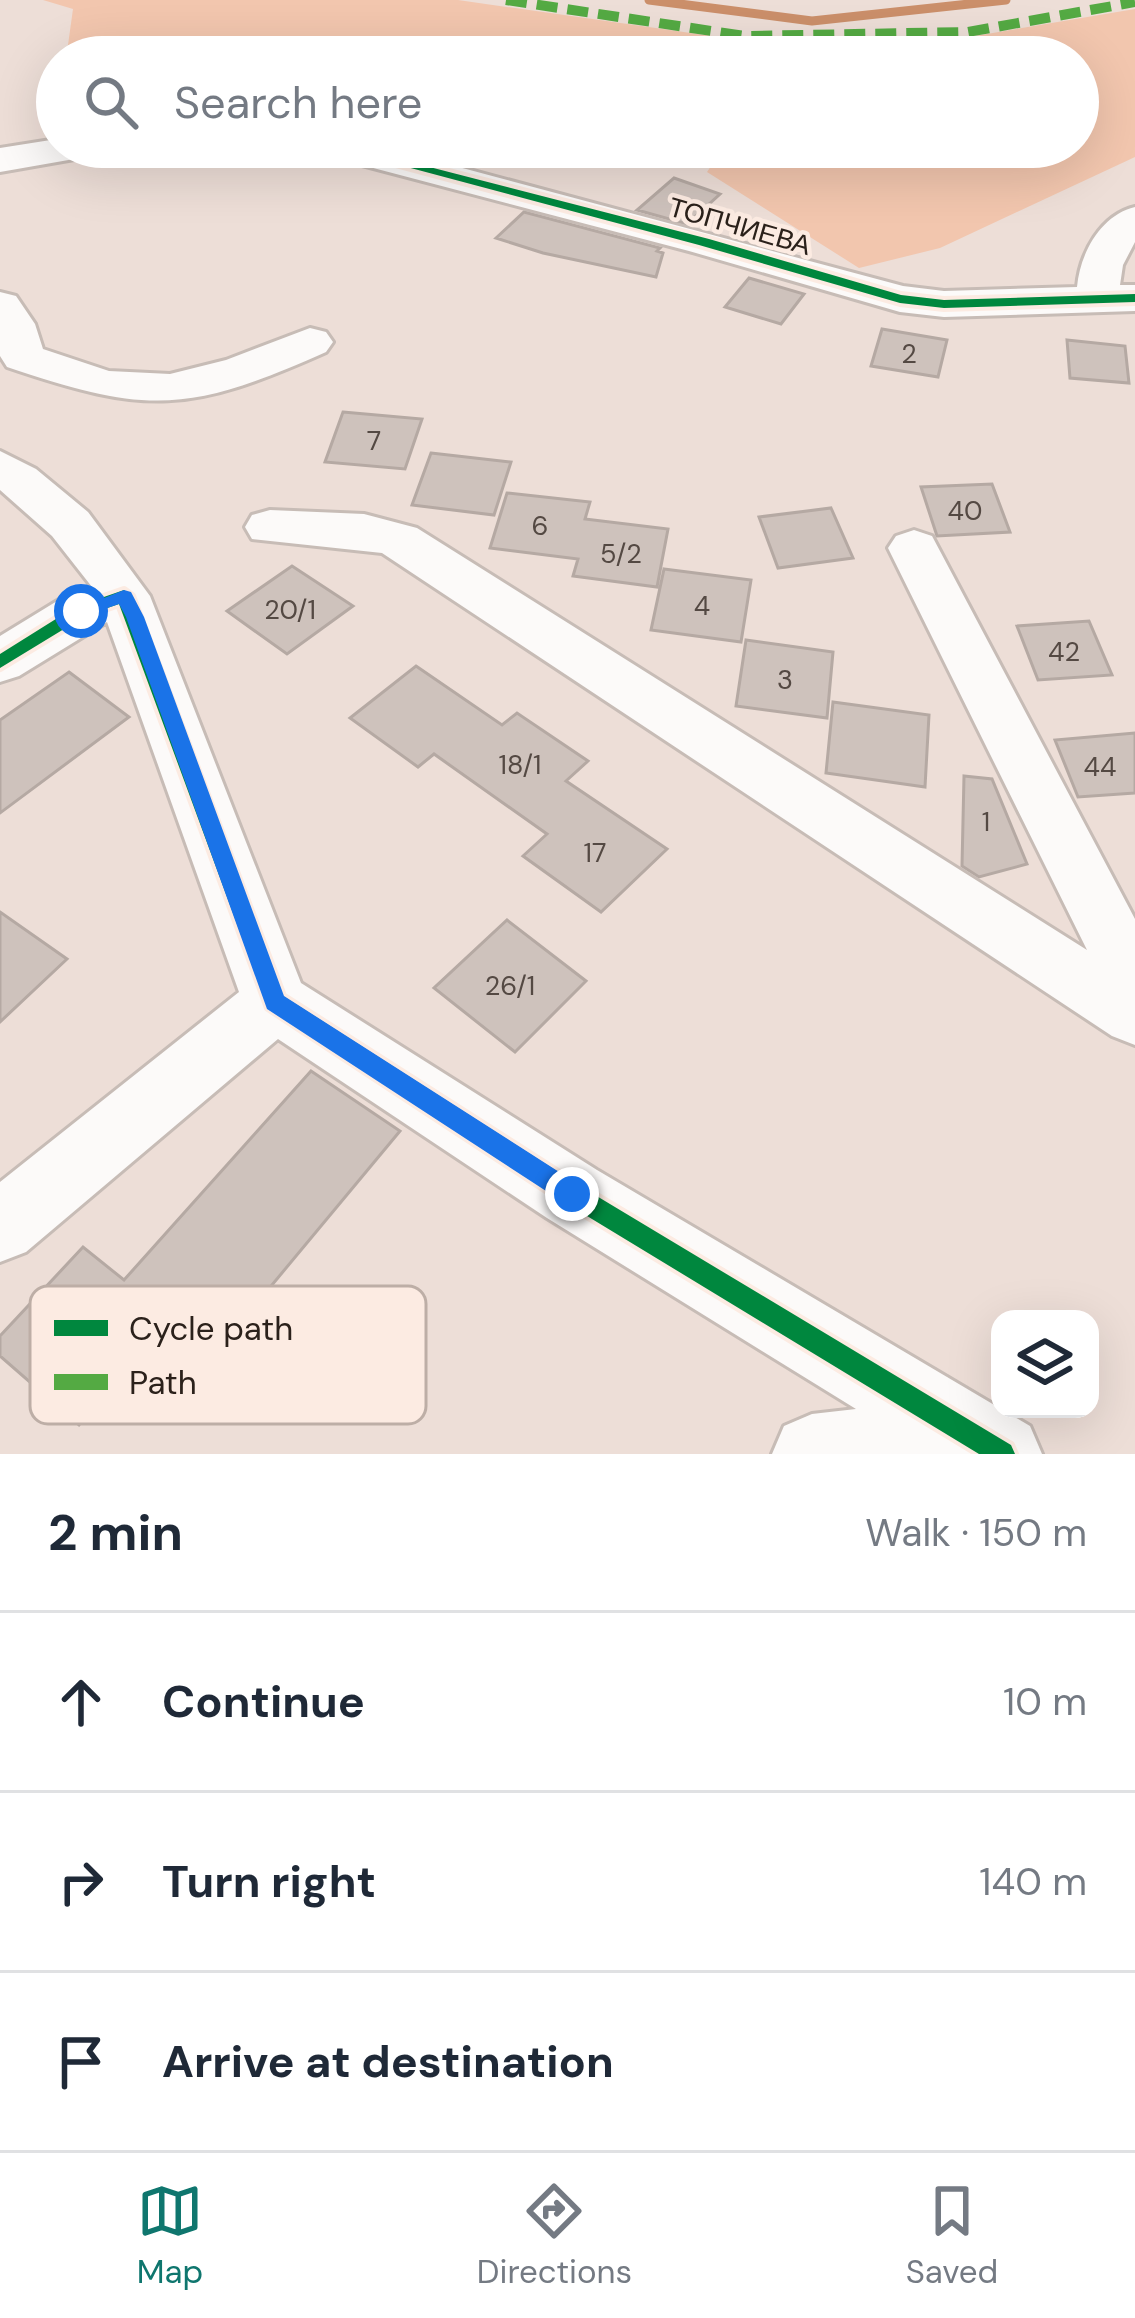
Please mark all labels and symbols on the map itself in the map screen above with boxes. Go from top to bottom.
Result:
street label: ТОПЧИЕВА [665,189,815,263]
house number: 2 [901,336,917,371]
house number: 7 [367,423,381,458]
house number: 40 [948,493,982,528]
house number: 6 [532,508,548,543]
house number: 5/2 [600,536,642,571]
route start [54,584,108,638]
house number: 4 [694,588,710,623]
house number: 20/1 [264,592,316,627]
house number: 42 [1048,634,1080,669]
house number: 3 [777,662,793,697]
house number: 18/1 [499,747,541,782]
house number: 44 [1084,749,1116,784]
house number: 1 [982,804,990,839]
house number: 17 [584,835,606,870]
house number: 26/1 [485,968,535,1003]
route end [545,1167,599,1221]
legend [30,1286,426,1424]
text: Cycle path [129,1307,293,1350]
text: Path [129,1361,197,1404]

